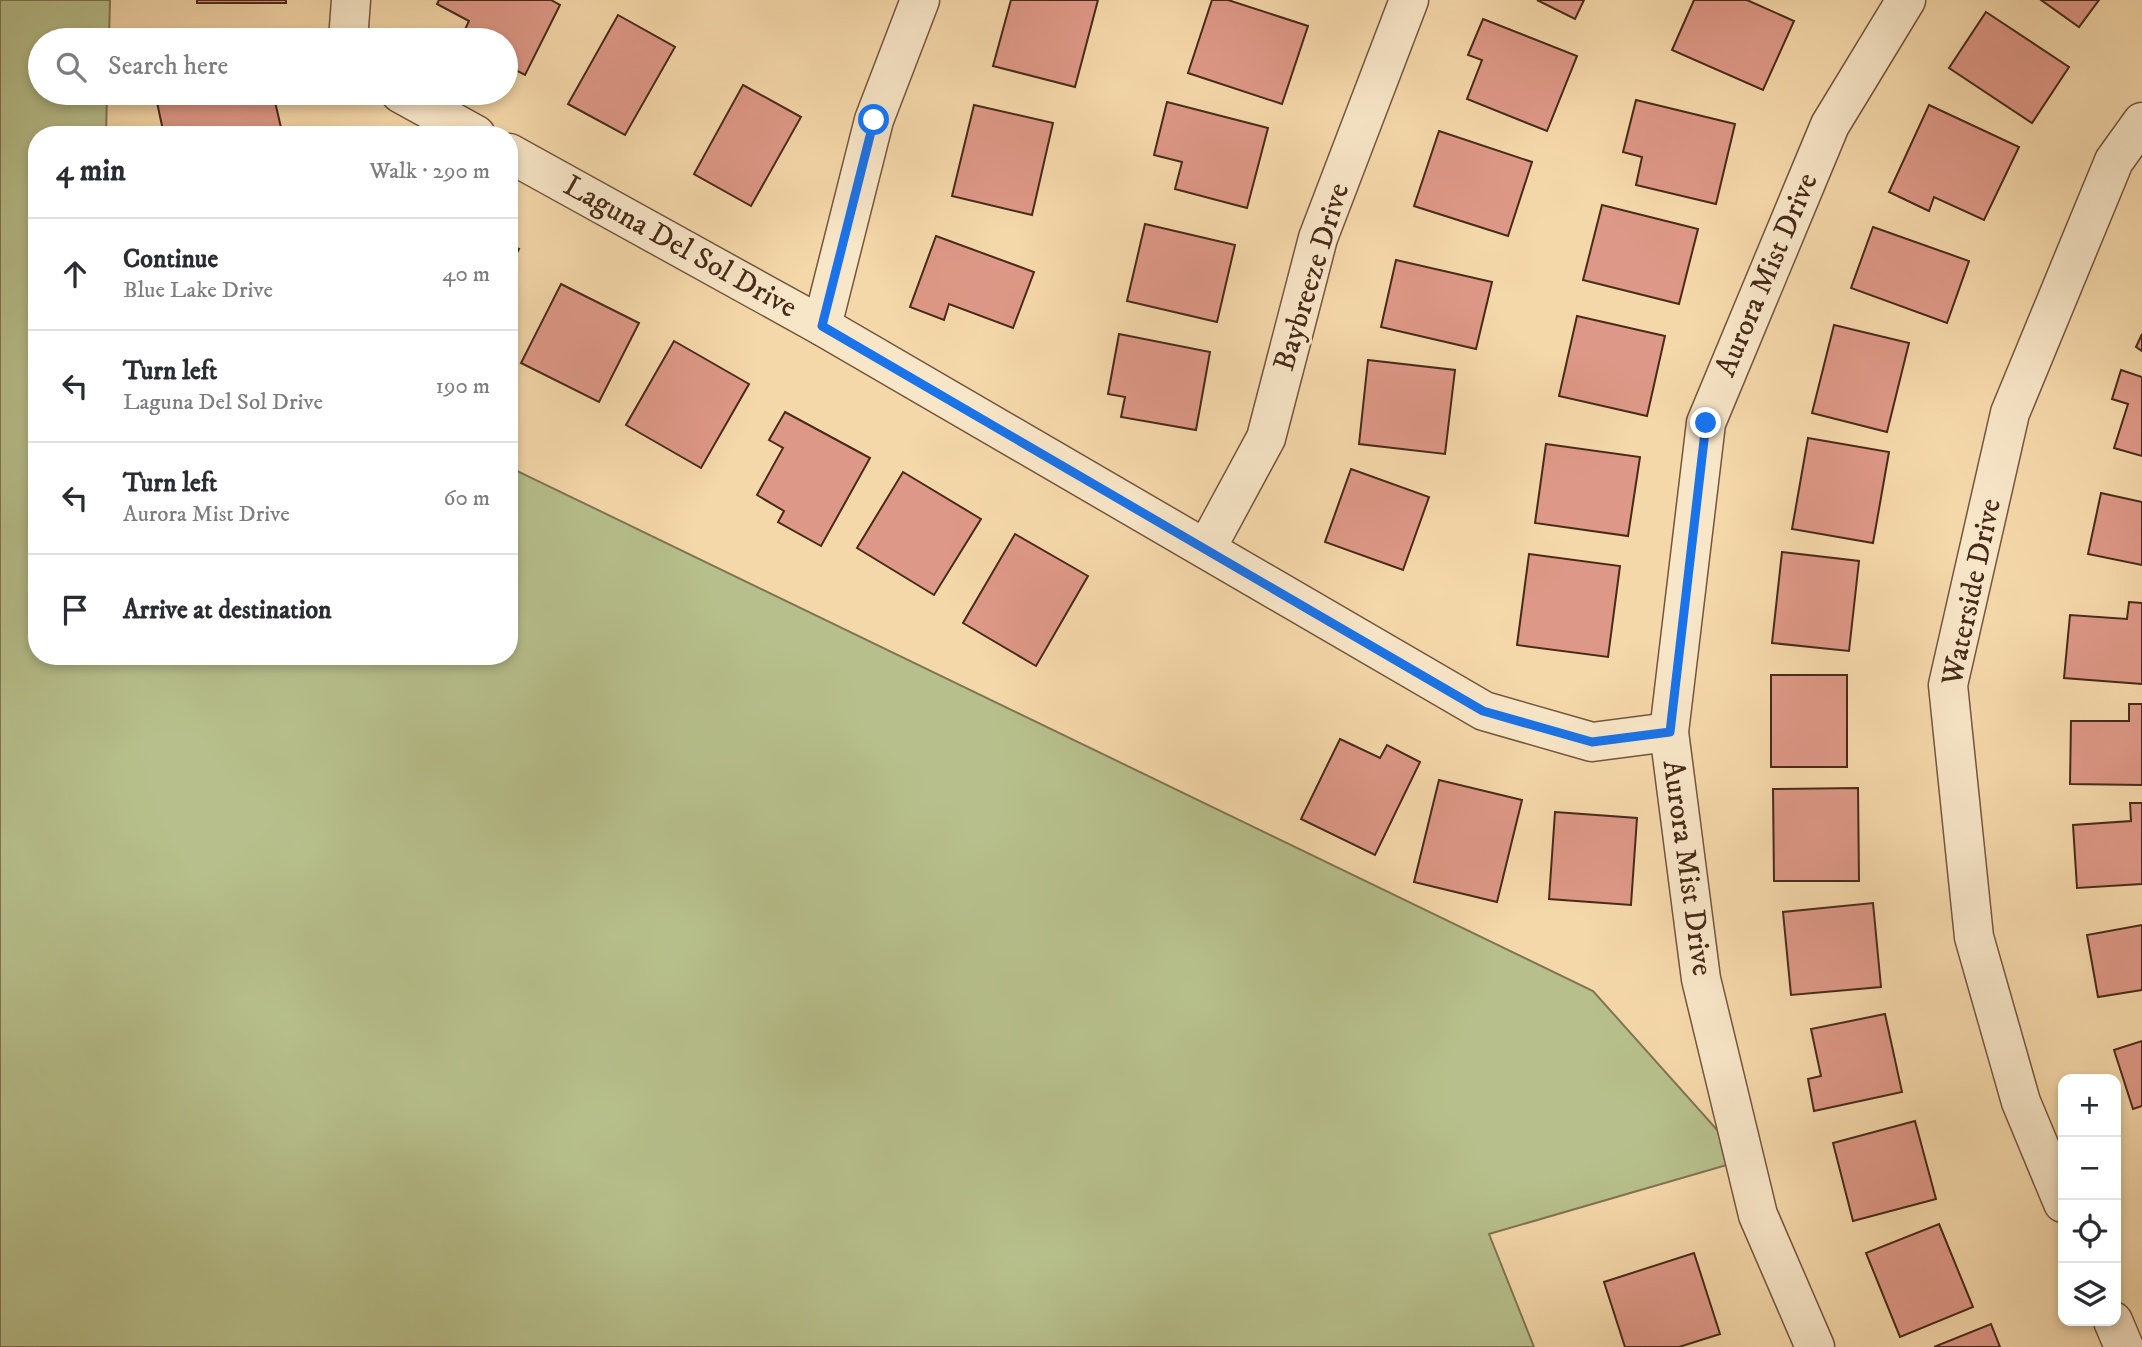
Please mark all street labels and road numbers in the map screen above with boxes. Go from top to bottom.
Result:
street label: Laguna Del Sol Drive [557,168,803,326]
street label: Aurora Mist Drive [1707,168,1827,382]
street label: Baybreeze Drive [1266,179,1358,375]
street label: Waterside Drive [1934,495,2010,690]
street label: Aurora Mist Drive [1654,758,1720,978]

